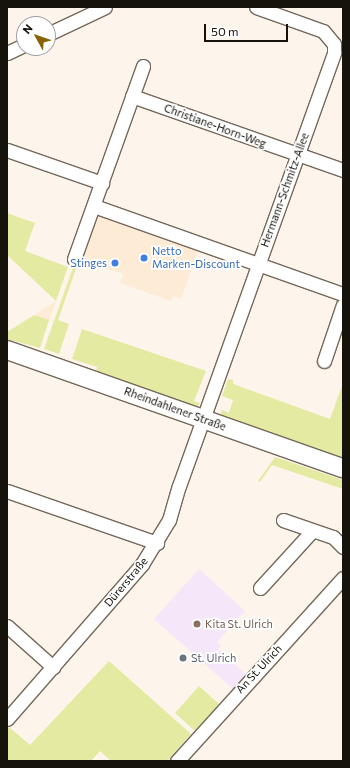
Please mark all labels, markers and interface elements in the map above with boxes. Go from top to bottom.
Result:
north arrow [16,16,56,56]
scale bar [206,16,290,42]
text: N [20,21,35,36]
text: 50 m [211,24,239,38]
street label: Christiane-Horn-Weg [162,101,268,151]
street label: Hermann-Schmitz-Allee [258,131,312,249]
place label: Netto Marken-Discount [152,245,240,271]
marker: Netto Marken-Discount [139,253,149,263]
place label: Stinges [70,256,107,270]
marker: Stinges [110,258,120,268]
street label: Rheindahlener Straße [122,384,228,434]
street label: Dürerstraße [102,555,150,609]
place label: Kita St. Ulrich [205,617,273,631]
marker: Kita St. Ulrich [192,619,202,629]
street label: An St. Ulrich [233,642,285,696]
place label: St. Ulrich [191,651,236,665]
marker: St. Ulrich [178,653,188,663]

